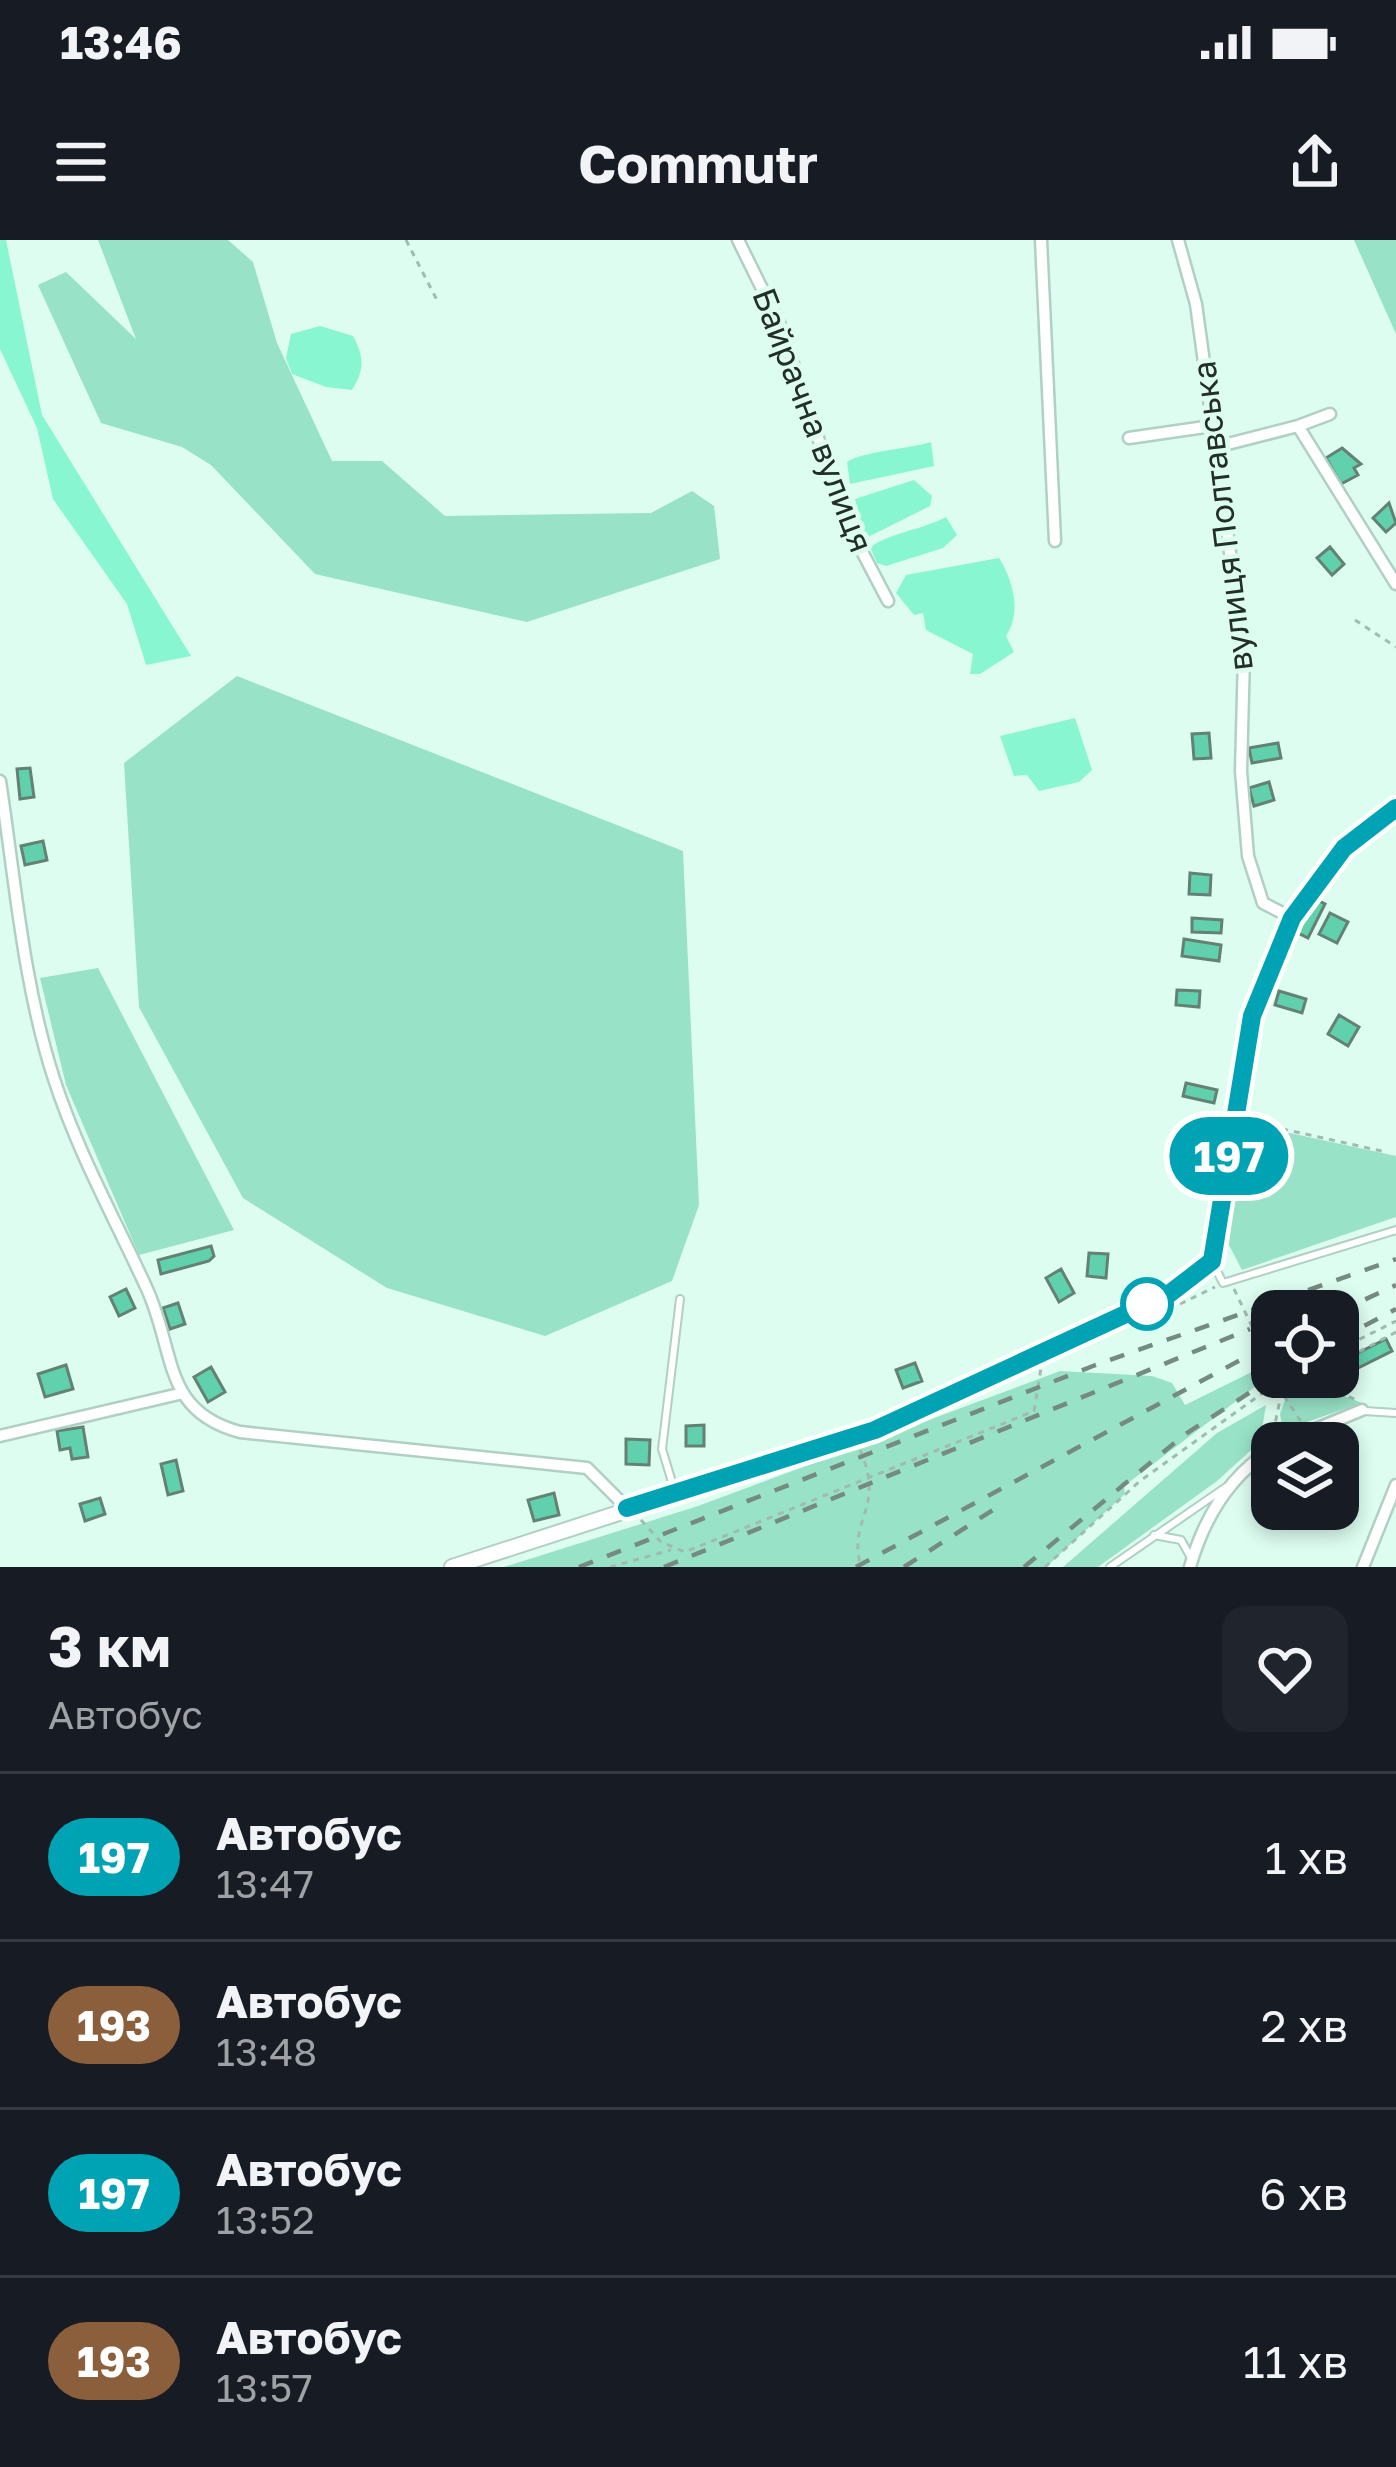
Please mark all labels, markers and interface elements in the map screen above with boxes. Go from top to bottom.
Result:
text: 13:46 [60,15,182,69]
icon: menu [48,129,114,195]
icon: share [1282,129,1348,195]
text: Commutr [578,130,818,195]
street label: Байрачна вулиця [745,282,882,557]
street label: вулиця Полтавська [1183,359,1260,673]
line badge: 197 [1160,1117,1298,1195]
text: 197 [1193,1131,1265,1181]
unlabelled marker [1122,1279,1172,1329]
map controls [1251,1290,1359,1530]
button: locate [1251,1290,1359,1398]
button: layers [1251,1422,1359,1530]
button: heart [1222,1606,1348,1732]
text: 3 км [48,1611,171,1680]
text: Автобус [48,1691,203,1738]
text: Автобус [216,1806,402,1860]
text: 1 хв [1265,1830,1348,1884]
text: 197 [78,1832,150,1882]
text: 13:47 [216,1860,314,1907]
text: Автобус [216,1974,402,2028]
text: 2 хв [1260,1998,1348,2052]
text: 193 [77,2000,151,2050]
text: 13:48 [216,2028,317,2075]
text: Автобус [216,2142,402,2196]
text: 6 хв [1259,2166,1348,2220]
text: 197 [78,2168,150,2218]
text: 13:52 [216,2196,315,2243]
text: Автобус [216,2310,402,2364]
text: 11 хв [1243,2334,1348,2388]
text: 193 [77,2336,151,2386]
text: 13:57 [216,2364,313,2411]

